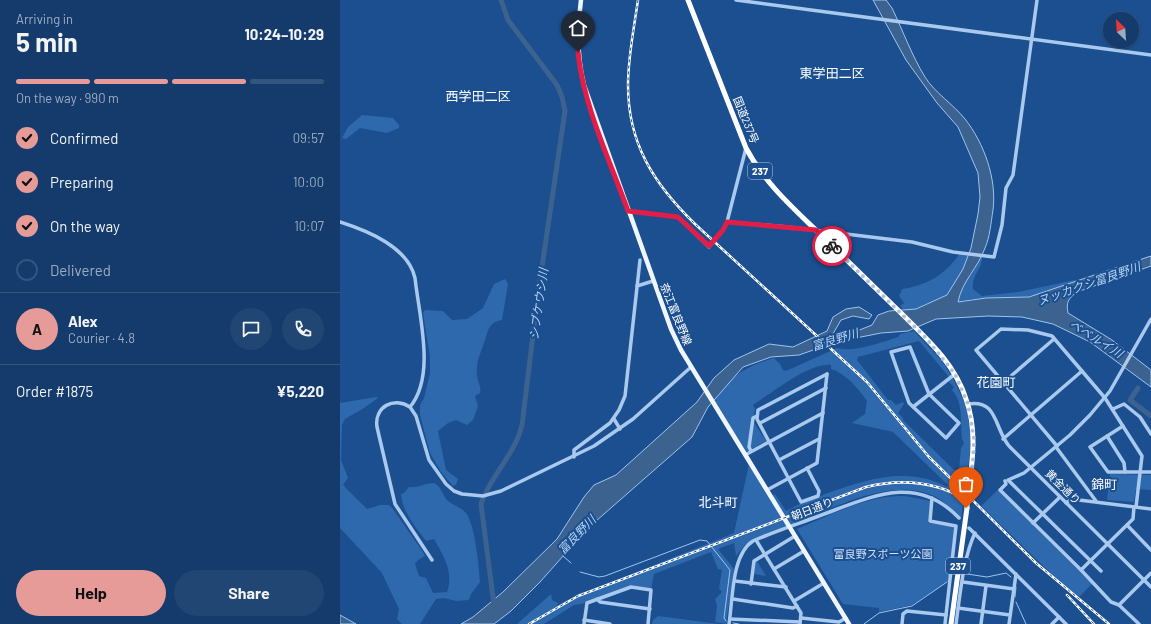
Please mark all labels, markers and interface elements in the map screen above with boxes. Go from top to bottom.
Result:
text: Arriving in [16,11,73,27]
pin [561,11,595,52]
north arrow [1103,12,1139,48]
map controls [1103,12,1139,48]
icon: home [567,17,589,39]
text: 10:24–10:29 [244,25,324,43]
text: 5 min [16,26,78,57]
district label: 東学田二区 [799,65,865,81]
district label: 西学田二区 [445,88,511,104]
text: On the way · 990 m [16,90,119,106]
street label: 国道237号 [731,94,762,145]
icon: check [16,127,38,149]
text: Confirmed [50,129,118,147]
text: 09:57 [293,130,324,146]
road number: 237 [748,163,772,179]
icon: check [16,171,38,193]
text: Preparing [50,173,114,191]
text: 10:00 [293,174,324,190]
icon: check [16,215,38,237]
text: On the way [50,217,120,235]
text: 10:07 [294,218,324,234]
courier [812,226,852,266]
icon: bike [821,235,843,257]
water label: ヌッカクシ富良野川 [1035,258,1144,307]
text: Delivered [50,261,111,279]
water label: シブケウシ川 [526,265,550,340]
street label: 奈江富良野線 [658,281,695,347]
button: chat [230,308,272,350]
button: phone [282,308,324,350]
text: Alex [68,312,98,330]
water label: ベベルイ川 [1067,316,1127,361]
text: A [32,320,42,338]
water label: 富良野川 [810,325,862,353]
text: Courier · 4.8 [68,330,135,346]
district label: 花園町 [976,374,1016,390]
text: Order #1875 [16,382,93,400]
text: ¥5,220 [276,382,324,400]
street label: 黄金通り [1043,466,1084,507]
pin [949,467,983,508]
icon: bag [955,473,977,495]
district label: 錦町 [1091,476,1117,492]
district label: 北斗町 [698,494,738,510]
street label: 朝日通り [789,495,835,522]
water label: 富良野川 [555,511,599,556]
park label: 富良野スポーツ公園 [834,547,932,560]
road number: 237 [946,558,970,574]
button: Help [16,570,166,616]
button: Share [174,570,324,616]

